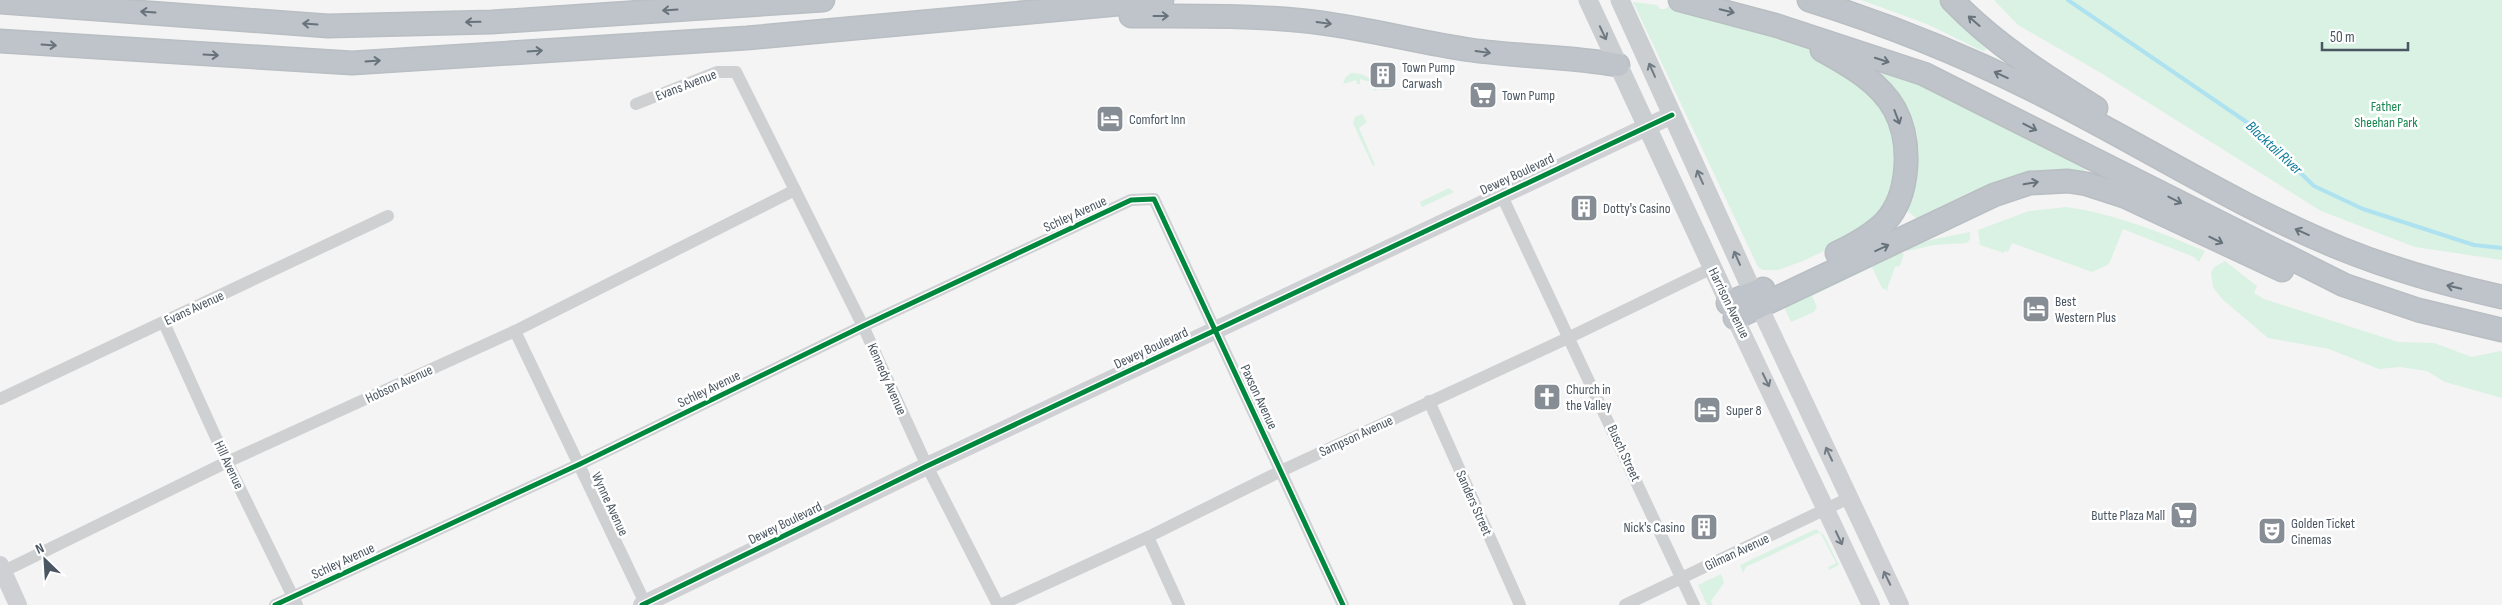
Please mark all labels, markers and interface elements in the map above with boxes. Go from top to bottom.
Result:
one-way arrow [662,6,678,15]
one-way arrow [1719,7,1735,16]
one-way arrow [141,8,157,17]
one-way arrow [1153,11,1169,21]
one-way arrow [1967,15,1980,26]
one-way arrow [465,18,481,27]
one-way arrow [1315,19,1331,29]
one-way arrow [303,20,319,29]
scale bar [2322,20,2408,52]
one-way arrow [1598,25,1608,40]
text: 50 m [2330,28,2355,47]
one-way arrow [40,40,56,49]
one-way arrow [527,47,543,56]
one-way arrow [1475,47,1491,57]
one-way arrow [203,51,219,60]
one-way arrow [1874,56,1889,65]
one-way arrow [365,57,381,66]
place label: Town Pump Carwash [1402,59,1455,92]
building icon: Town Pump Carwash [1368,60,1398,90]
one-way arrow [1646,63,1656,78]
street label: Evans Avenue [653,66,719,104]
one-way arrow [1994,69,2009,79]
supermarket icon: Town Pump [1468,80,1498,110]
place label: Town Pump [1502,87,1555,104]
park label: Father Sheehan Park [2354,98,2418,131]
hotel icon: Comfort Inn [1095,104,1125,134]
one-way arrow [1893,109,1903,124]
place label: Comfort Inn [1129,111,1186,128]
water label: Blacktail River [2242,117,2307,179]
one-way arrow [2022,123,2037,132]
street label: Dewey Boulevard [1477,149,1557,199]
one-way arrow [1695,170,1705,185]
one-way arrow [2022,178,2038,188]
street label: Schley Avenue [1041,192,1109,236]
building icon: Dotty's Casino [1569,193,1599,223]
one-way arrow [2167,196,2182,205]
place label: Dotty's Casino [1603,200,1671,217]
one-way arrow [2295,226,2310,236]
one-way arrow [2208,236,2223,245]
one-way arrow [1874,243,1889,252]
one-way arrow [1731,251,1741,266]
street label: Harrison Avenue [1705,265,1753,341]
one-way arrow [2447,282,2463,291]
street label: Evans Avenue [161,287,227,329]
place label: Best Western Plus [2055,293,2116,326]
hotel icon: Best Western Plus [2021,294,2051,324]
street label: Dewey Boulevard [1111,323,1191,373]
street label: Kennedy Avenue [864,340,910,418]
street label: Hobson Avenue [363,361,435,407]
street label: Paxson Avenue [1237,362,1281,432]
street label: Schley Avenue [675,367,743,411]
one-way arrow [1761,372,1771,387]
place label: Church in the Valley [1566,381,1612,414]
church icon: Church in the Valley [1532,382,1562,412]
hotel icon: Super 8 [1692,395,1722,425]
place label: Super 8 [1726,402,1762,419]
street label: Sampson Avenue [1316,412,1396,460]
street label: Busch Street [1604,422,1644,484]
street label: Hill Avenue [210,438,248,492]
one-way arrow [1824,447,1833,462]
street label: Sanders Street [1452,468,1496,538]
street label: Wynne Avenue [588,469,632,539]
street label: Dewey Boulevard [745,498,825,548]
supermarket icon: Butte Plaza Mall [2169,500,2199,530]
place label: Butte Plaza Mall [2091,507,2165,524]
building icon: Nick's Casino [1689,512,1719,542]
place label: Golden Ticket Cinemas [2291,515,2355,548]
theatre icon: Golden Ticket Cinemas [2257,516,2287,546]
place label: Nick's Casino [1623,519,1685,536]
street label: Gilman Avenue [1702,530,1772,574]
one-way arrow [1835,530,1845,545]
north arrow [20,535,70,585]
text: N [33,539,47,558]
street label: Schley Avenue [309,539,377,583]
one-way arrow [1881,571,1891,586]

